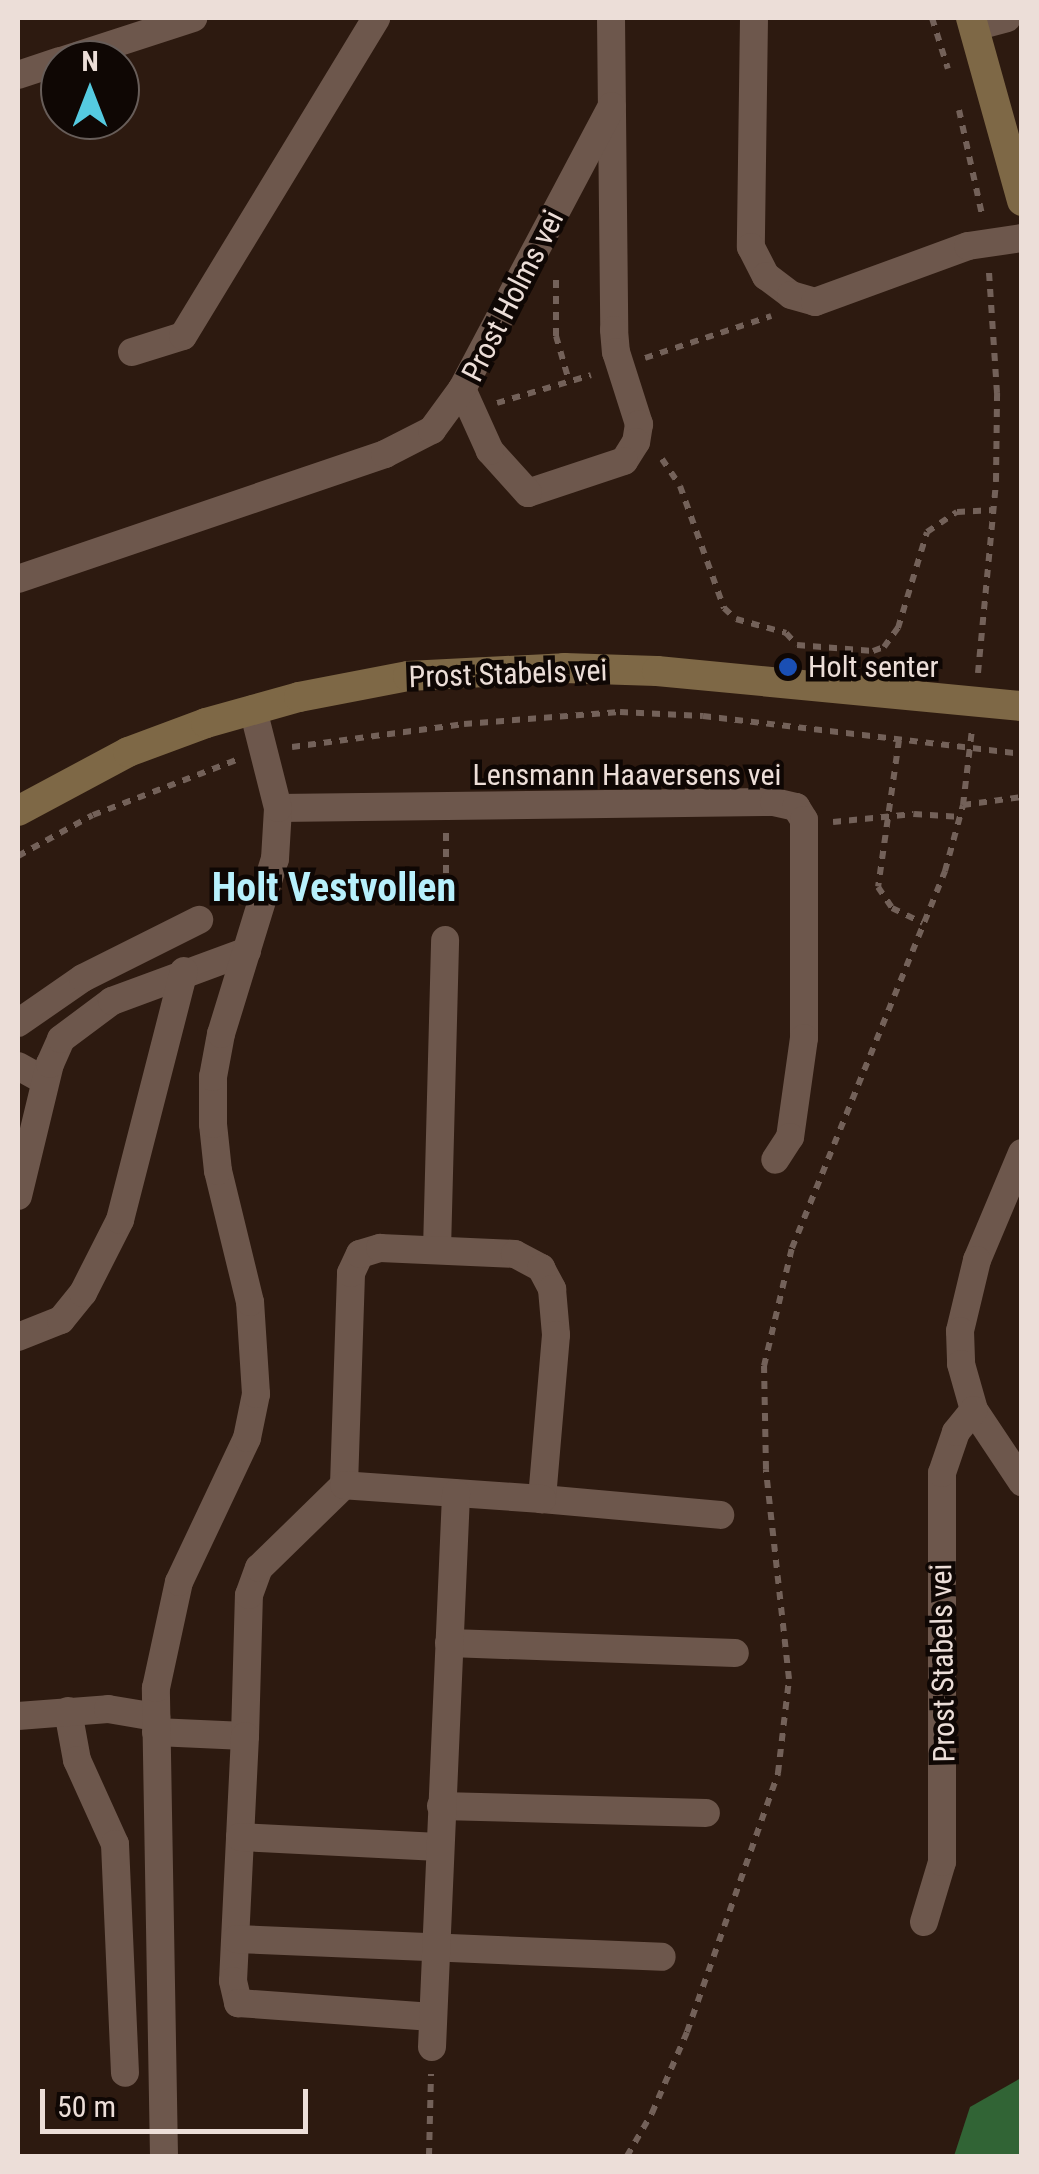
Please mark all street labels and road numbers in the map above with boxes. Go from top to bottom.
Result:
street label: Prost Holms vei [454,204,572,388]
street label: Prost Stabels vei [408,653,608,695]
street label: Lensmann Haaversens vei [473,757,781,793]
street label: Prost Stabels vei [923,1563,963,1763]

